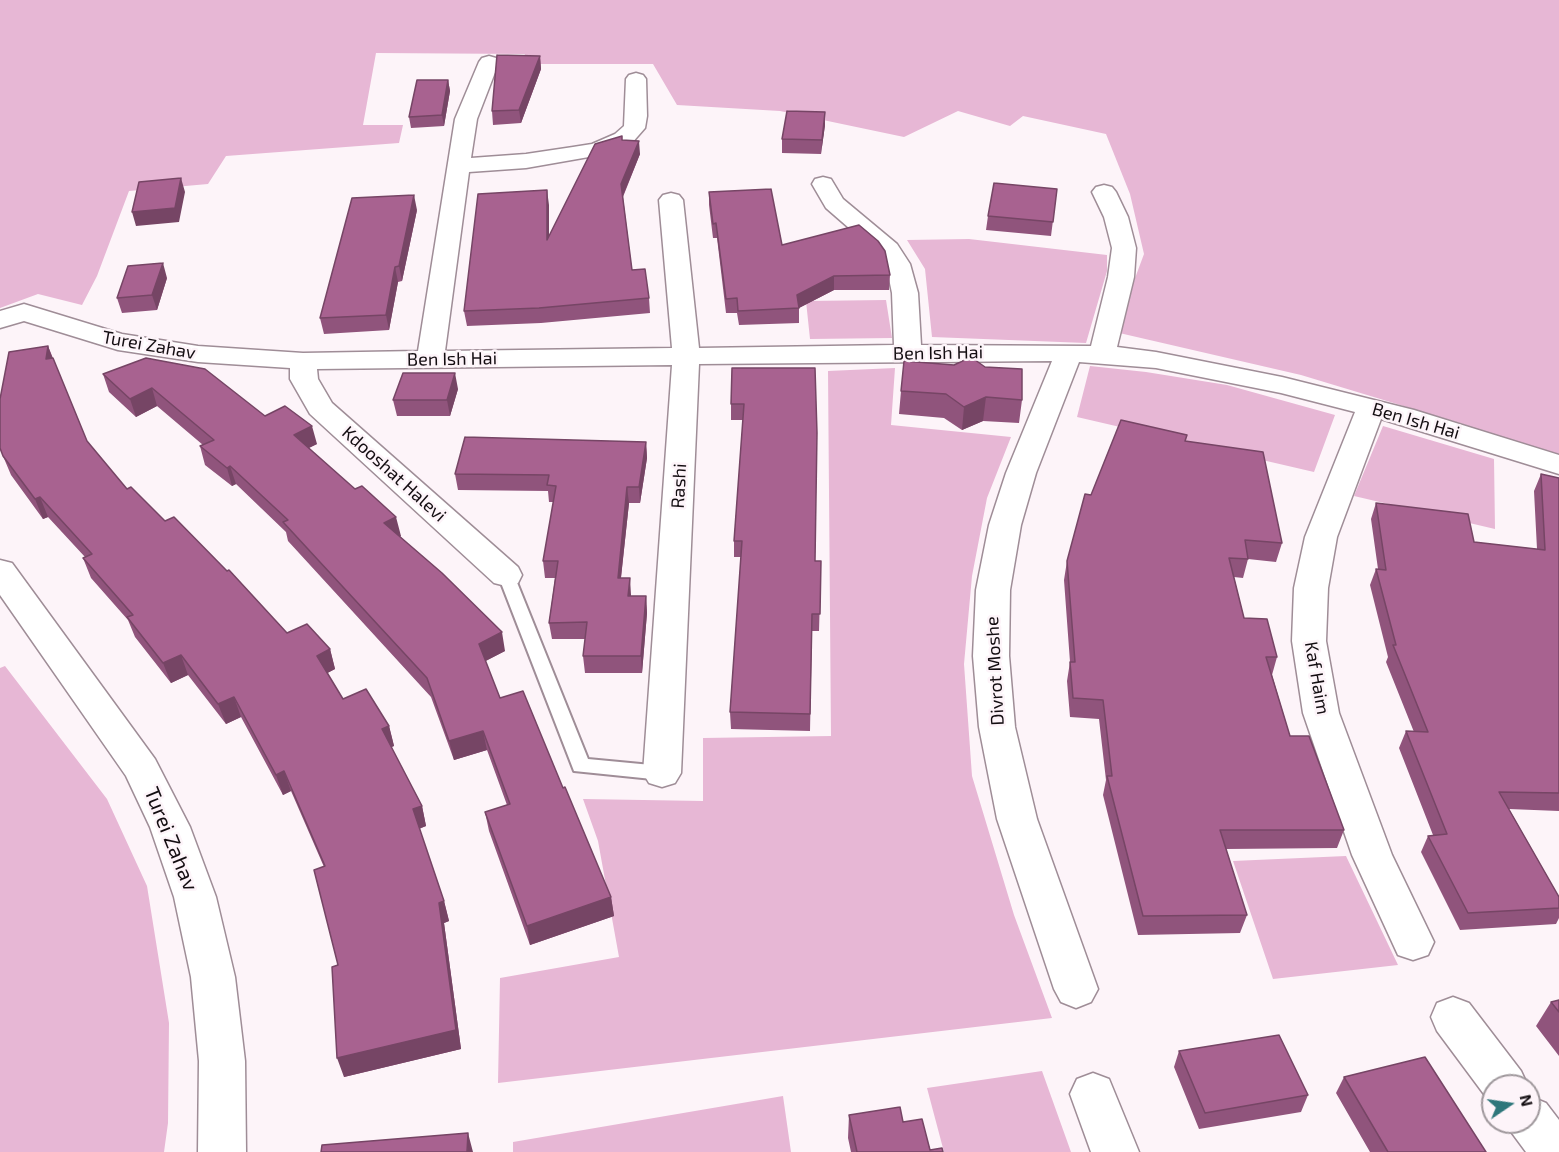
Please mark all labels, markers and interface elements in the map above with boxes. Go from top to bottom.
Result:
street label: Turei Zahav [101,326,197,364]
street label: Ben Ish Hai [893,341,983,365]
street label: Ben Ish Hai [407,347,497,371]
street label: Ben Ish Hai [1370,398,1462,444]
street label: Kdooshat Halevi [338,422,450,526]
street label: Rashi [667,463,691,509]
street label: Divrot Moshe [981,616,1009,726]
street label: Kaf Haim [1300,640,1334,716]
street label: Turei Zahav [139,783,203,895]
north arrow [1481,1074,1541,1134]
text: N [1517,1093,1538,1108]

